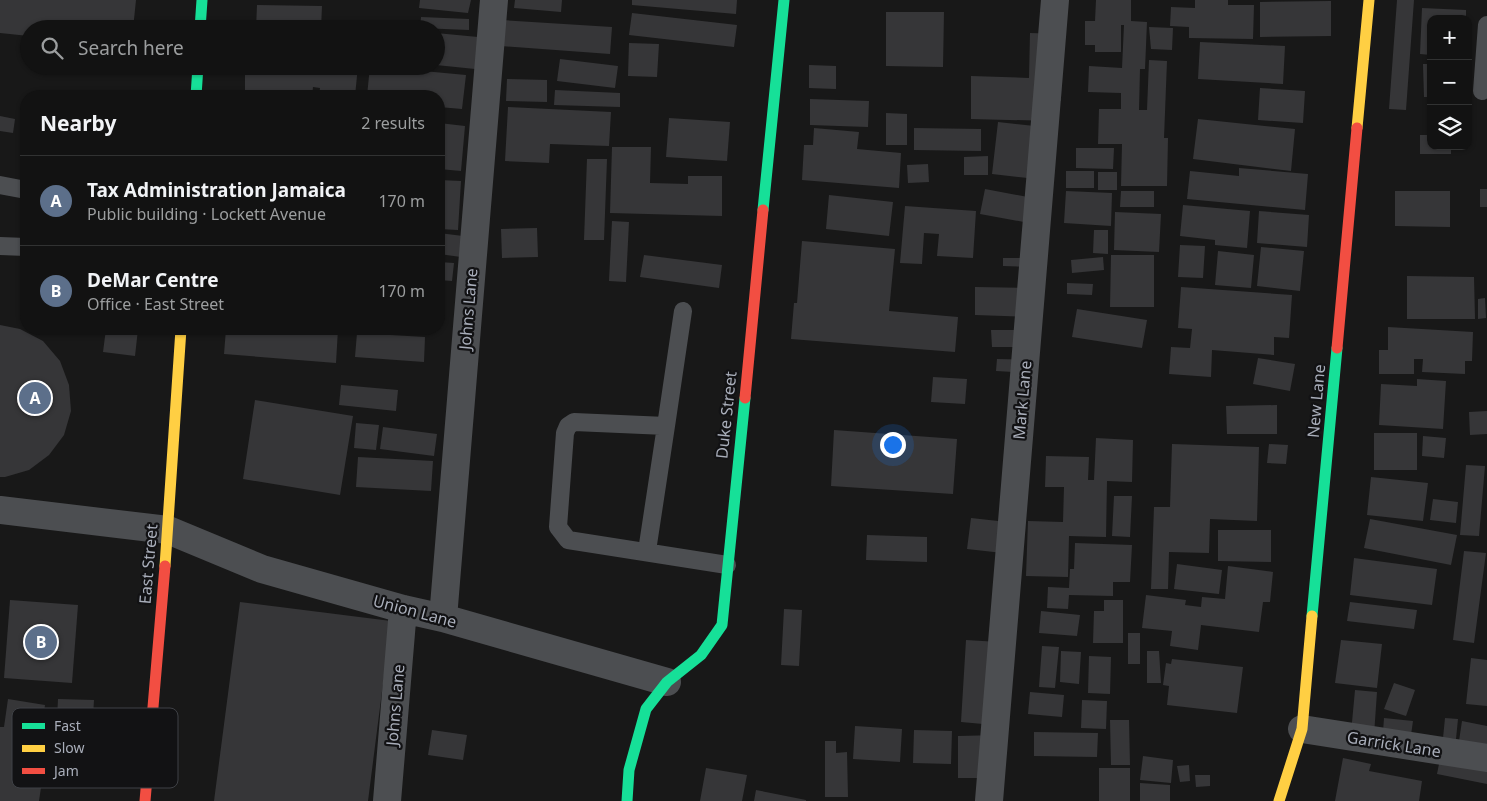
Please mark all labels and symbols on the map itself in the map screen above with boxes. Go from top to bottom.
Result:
street label: Johns Lane [453,267,483,353]
street label: Mark Lane [1008,360,1036,440]
street label: New Lane [1302,363,1330,439]
street label: Duke Street [710,370,742,460]
pin: A [19,379,51,417]
your location [880,432,906,458]
street label: East Street [134,523,162,605]
street label: Union Lane [371,589,459,633]
pin: B [25,623,57,661]
street label: Johns Lane [380,663,410,749]
legend [12,708,178,788]
text: Fast [54,716,81,735]
street label: Garrick Lane [1346,726,1442,762]
text: Slow [54,738,85,757]
text: Jam [52,761,79,780]

